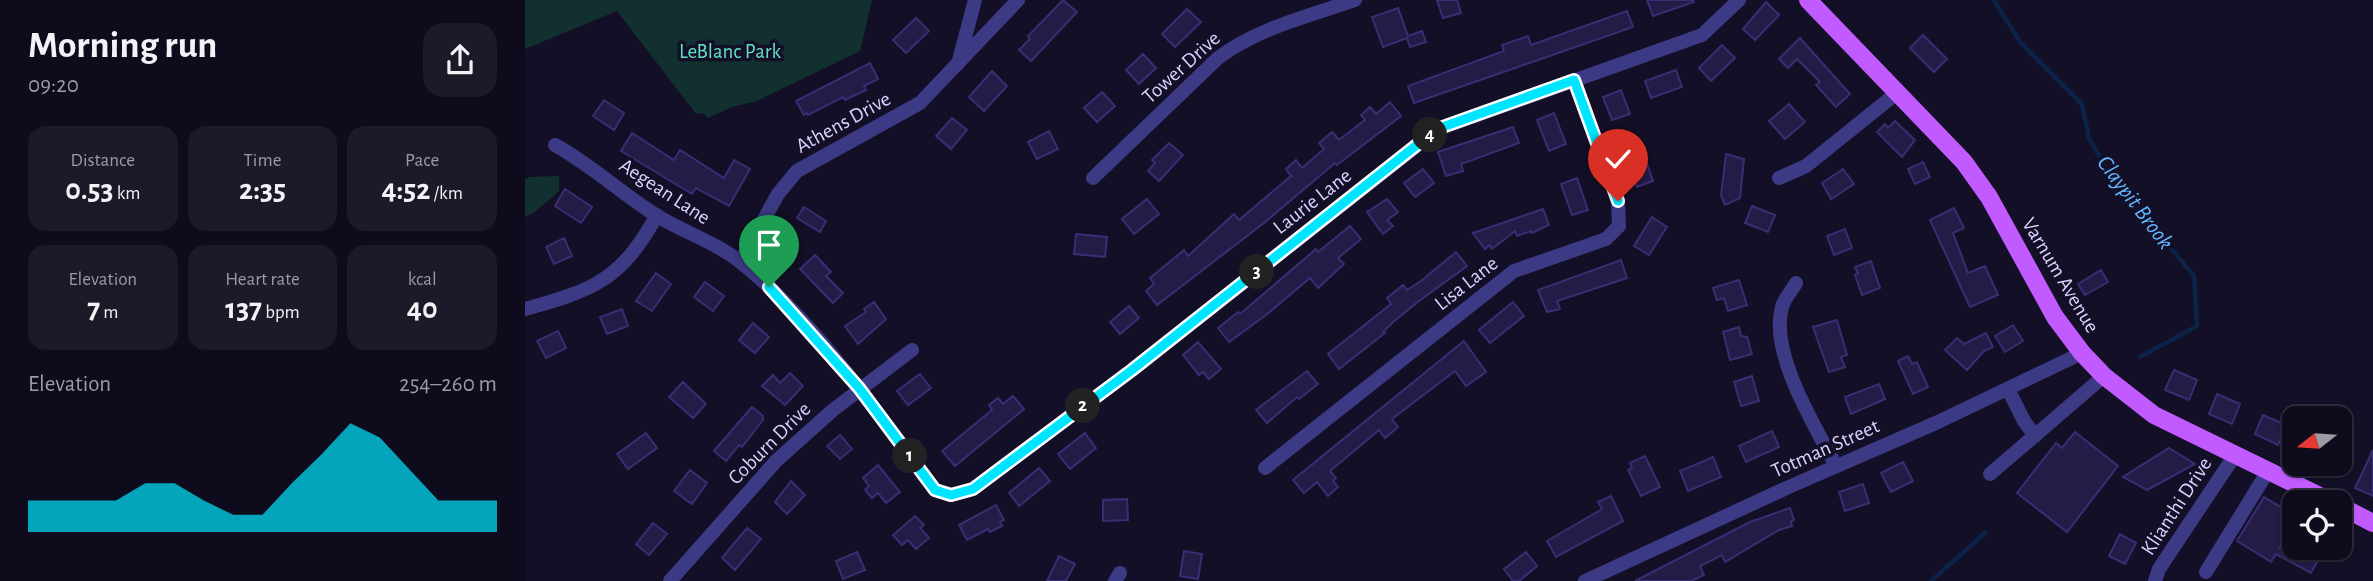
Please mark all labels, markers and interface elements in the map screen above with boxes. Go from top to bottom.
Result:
button: share [423,23,497,97]
text: Morning run [28,27,217,65]
street label: Tower Drive [1138,27,1224,107]
park label: LeBlanc Park [679,41,781,62]
text: 09:20 [28,74,79,97]
street label: Athens Drive [792,88,894,157]
pin: 4 [1413,118,1447,152]
text: 4 [1425,125,1434,144]
pin [1588,129,1648,201]
icon: check [1599,140,1637,178]
text: Distance [71,151,135,170]
text: Time [244,151,281,170]
text: Pace [405,151,439,170]
water label: Claypit Brook [2092,152,2178,254]
street label: Aegean Lane [616,154,714,228]
street label: Laurie Lane [1269,165,1355,238]
text: 0.53 [65,175,114,205]
text: 2:35 [239,175,286,205]
text: 4:52 [381,175,430,205]
text: km [114,184,141,203]
text: /km [430,184,463,203]
street label: Varnum Avenue [2018,214,2103,336]
pin [739,215,799,287]
icon: arrive [750,226,788,264]
street label: Lisa Lane [1431,252,1502,314]
pin: 3 [1239,254,1275,290]
text: 3 [1252,262,1261,281]
text: Elevation [68,270,137,289]
text: Heart rate [225,270,300,289]
text: kcal [408,270,437,289]
text: 7 [87,294,100,324]
text: 137 [225,294,262,324]
text: 40 [407,294,438,324]
text: m [100,303,118,322]
text: bpm [262,303,300,322]
text: Elevation [28,373,111,396]
text: 254–260 m [399,373,497,396]
pin: 2 [1065,388,1101,424]
text: 2 [1078,396,1087,415]
street label: Coburn Drive [724,398,815,489]
north arrow [2282,406,2352,476]
map controls [2282,406,2352,560]
street label: Totman Street [1768,415,1883,482]
pin: 1 [893,438,927,474]
text: 1 [906,446,913,465]
street label: Klianthi Drive [2137,454,2216,559]
button: locate [2282,490,2352,560]

